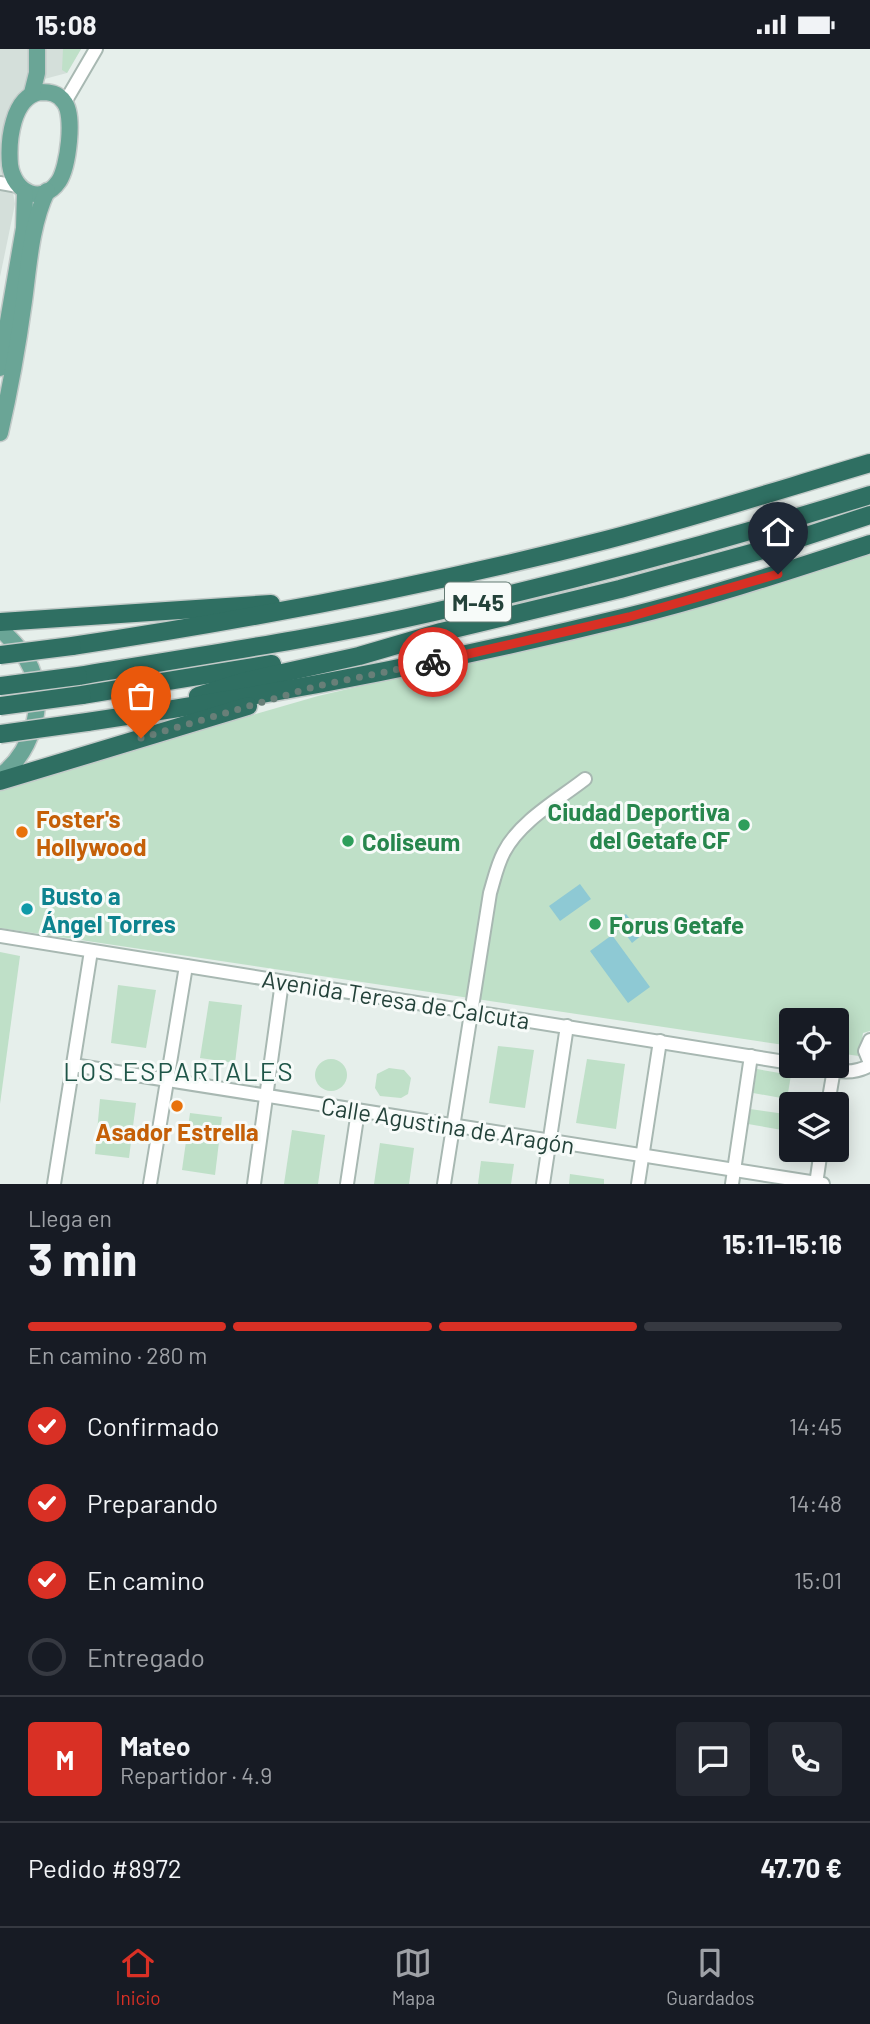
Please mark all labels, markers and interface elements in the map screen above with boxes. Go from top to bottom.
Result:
text: 15:08 [35,9,97,40]
pin [748,502,808,574]
icon: home [759,513,797,551]
road number: M-45 [445,583,511,621]
courier [398,627,468,697]
icon: bike [414,643,452,681]
pin [111,666,171,738]
icon: bag [122,677,160,715]
place label: Ciudad Deportiva del Getafe CF [548,797,731,854]
place label: Foster's Hollywood [36,804,147,861]
marker: Ciudad Deportiva del Getafe CF [736,817,752,833]
marker: Foster's Hollywood [14,824,30,840]
place label: Coliseum [362,827,460,856]
marker: Coliseum [340,833,356,849]
place label: Busto a Ángel Torres [41,881,176,938]
marker: Busto a Ángel Torres [19,901,35,917]
place label: Forus Getafe [609,910,744,939]
marker: Forus Getafe [587,916,603,932]
street label: Avenida Teresa de Calcuta [260,964,532,1034]
map controls [779,1008,849,1162]
button: locate [779,1008,849,1078]
district label: LOS ESPARTALES [63,1055,295,1086]
street label: Calle Agustina de Aragón [319,1091,577,1159]
button: layers [779,1092,849,1162]
marker: Asador Estrella [169,1098,185,1114]
place label: Asador Estrella [95,1117,259,1146]
text: Llega en [28,1204,112,1232]
text: 15:11–15:16 [723,1228,842,1259]
text: 3 min [28,1230,137,1285]
text: En camino · 280 m [28,1341,207,1369]
icon: check [28,1407,66,1445]
text: Confirmado [87,1410,219,1441]
text: 14:45 [789,1412,842,1440]
icon: check [28,1484,66,1522]
text: Preparando [87,1487,218,1518]
text: 14:48 [789,1489,842,1517]
icon: check [28,1561,66,1599]
text: En camino [87,1564,205,1595]
text: 15:01 [794,1566,842,1594]
text: Entregado [87,1641,205,1672]
button: chat [676,1722,750,1796]
button: phone [768,1722,842,1796]
text: Mateo [120,1730,190,1761]
text: M [56,1744,74,1775]
text: Repartidor · 4.9 [120,1761,272,1789]
text: Pedido #8972 [28,1852,182,1883]
text: 47.70 € [761,1852,842,1883]
tab: Inicio [116,1944,161,2009]
tab: Mapa [392,1944,435,2009]
tab: Guardados [666,1944,754,2009]

